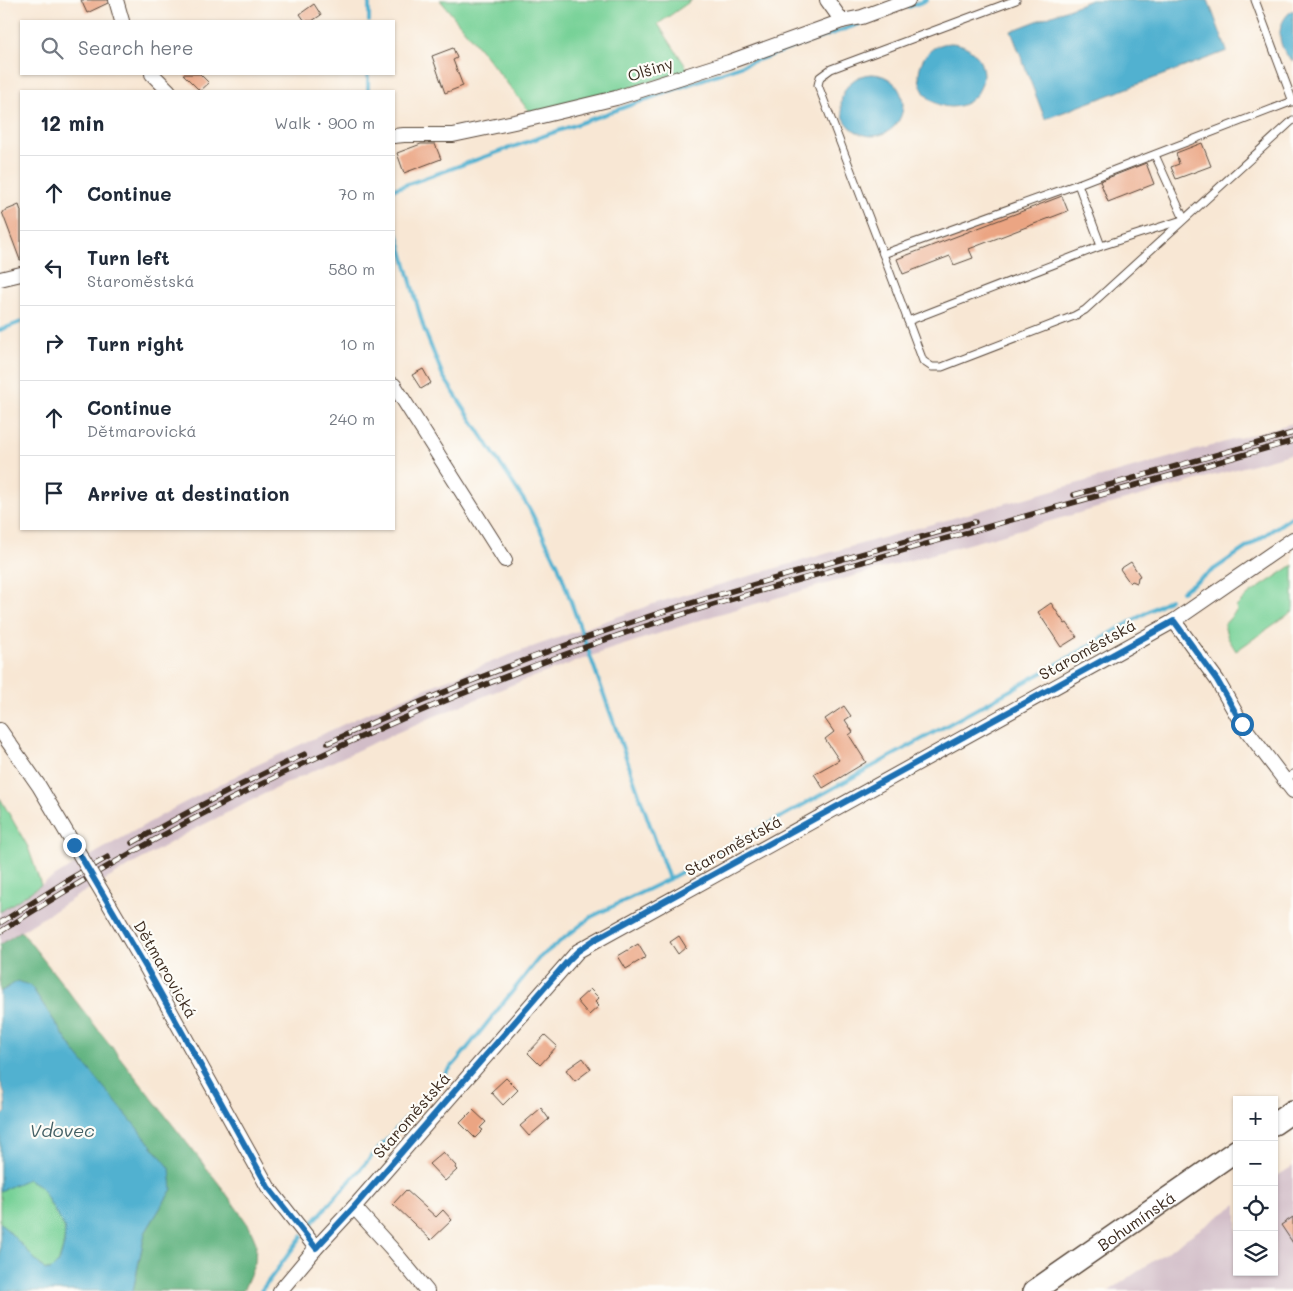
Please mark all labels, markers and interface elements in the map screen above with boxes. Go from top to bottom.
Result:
search box [20,20,395,75]
icon: search [38,34,66,62]
text: Search here [78,35,194,60]
street label: Olšiny [625,52,675,86]
text: 12 min [40,109,104,136]
text: Walk · 900 m [274,112,375,133]
icon: ahead [40,179,68,207]
text: Continue [87,181,172,206]
text: 70 m [338,183,375,204]
text: Turn left [87,245,170,270]
icon: left [40,254,68,282]
text: 580 m [328,258,375,279]
text: Staroměstská [87,270,195,291]
icon: right [40,329,68,357]
text: Turn right [87,331,184,356]
text: 10 m [340,333,375,354]
text: Continue [87,395,172,420]
icon: ahead [40,404,68,432]
text: 240 m [329,408,375,429]
text: Dětmarovická [87,420,196,441]
icon: arrive [40,479,68,507]
text: Arrive at destination [87,481,290,506]
street label: Staroměstská [1035,614,1139,684]
route start [1231,713,1254,736]
street label: Staroměstská [681,810,785,880]
route end [63,834,86,857]
street label: Dětmarovická [130,916,202,1022]
street label: Staroměstská [368,1067,454,1162]
map controls [1233,1096,1278,1276]
button: + [1233,1096,1278,1141]
water label: Vdovec [29,1118,95,1142]
button: − [1233,1141,1278,1186]
street label: Bohumínská [1093,1186,1179,1255]
button: locate [1233,1186,1278,1231]
button: layers [1233,1231,1278,1276]

